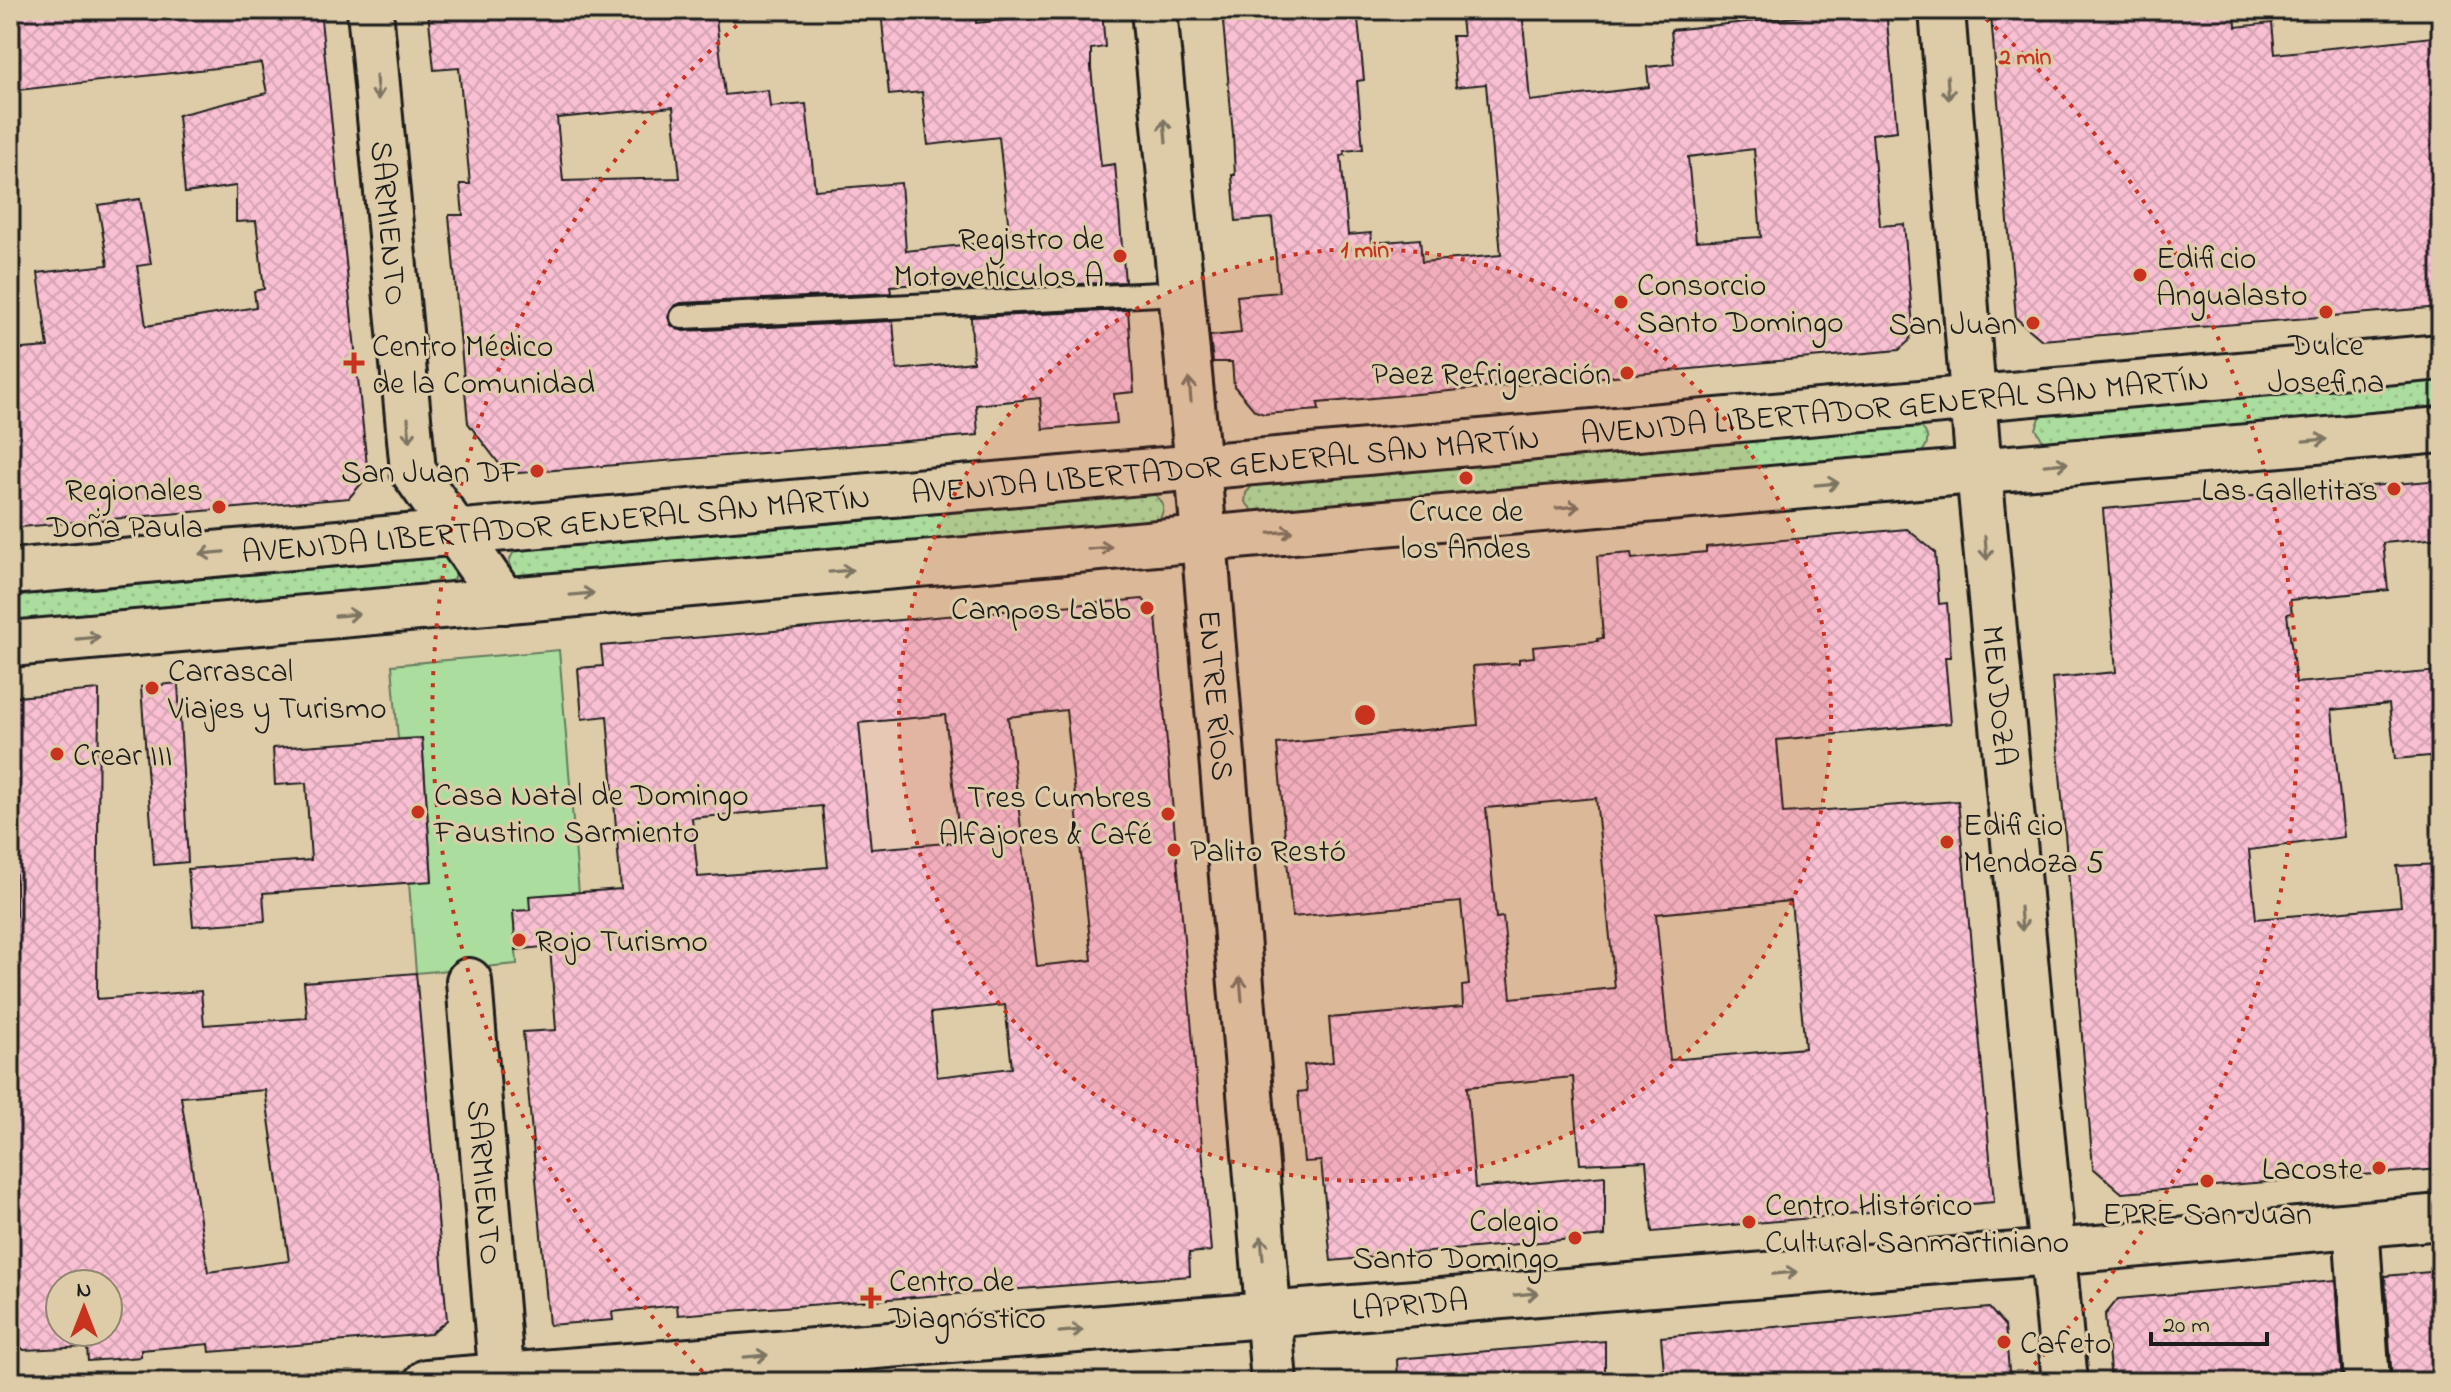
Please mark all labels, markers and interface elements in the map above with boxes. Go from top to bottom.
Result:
text: 2 min [1998,41,2052,76]
one-way arrow [370,74,385,101]
one-way arrow [1941,74,1956,101]
one-way arrow [1158,118,1173,145]
street label: SARMIENTO [355,139,417,308]
place label: Registro de Motovehículos A [894,218,1105,302]
text: 1 min [1341,234,1389,269]
place label: Edificio Angualasto [2156,237,2308,321]
marker: Registro de Motovehículos A [1111,247,1129,265]
place label: Consorcio Santo Domingo [1637,264,1844,348]
marker: Edificio Angualasto [2131,266,2149,284]
marker: Consorcio Santo Domingo [1612,293,1630,311]
place label: San Juan [1889,303,2017,350]
marker: Dulce Josefina [2317,303,2335,321]
marker: San Juan [2024,314,2042,332]
place label: Dulce Josefina [2268,324,2384,408]
place label: Centro Médico de la Comunidad [372,325,595,409]
marker: Centro Médico de la Comunidad [343,352,365,374]
place label: Paez Refrigeración [1371,353,1611,400]
street label: AVENIDA LIBERTADOR GENERAL SAN MARTÍN [1579,358,2211,460]
marker: Paez Refrigeración [1618,364,1636,382]
one-way arrow [1182,377,1197,404]
one-way arrow [402,416,417,443]
street label: AVENIDA LIBERTADOR GENERAL SAN MARTÍN [909,417,1542,519]
one-way arrow [2301,433,2328,448]
place label: San Juan DF [341,451,521,498]
one-way arrow [2042,456,2069,471]
marker: San Juan DF [528,462,546,480]
place label: Regionales Doña Paula [46,469,203,553]
marker: Cruce de los Andes [1457,469,1475,487]
place label: Las Galletitas [2201,469,2378,516]
street label: AVENIDA LIBERTADOR GENERAL SAN MARTÍN [240,476,873,578]
one-way arrow [1813,476,1840,491]
marker: Las Galletitas [2385,480,2403,498]
place label: Cruce de los Andes [1401,490,1531,574]
marker: Regionales Doña Paula [210,498,228,516]
one-way arrow [1554,499,1581,514]
one-way arrow [1267,524,1294,539]
one-way arrow [1979,534,1994,561]
one-way arrow [1086,540,1113,555]
one-way arrow [199,546,226,561]
one-way arrow [827,563,854,578]
one-way arrow [568,586,595,601]
place label: Campos Labb [951,588,1131,635]
marker: Campos Labb [1138,599,1156,617]
one-way arrow [333,607,360,622]
street label: ENTRE RÍOS [1183,608,1244,783]
street label: MENDOZA [1967,623,2027,768]
one-way arrow [74,630,101,645]
place label: Carrascal Viajes y Turismo [167,650,387,734]
marker: Carrascal Viajes y Turismo [143,679,161,697]
centre of rings [1351,701,1379,729]
place label: Crear III [73,734,173,781]
marker: Crear III [48,745,66,763]
place label: Casa Natal de Domingo Faustino Sarmiento [433,774,749,858]
place label: Tres Cumbres Alfajores & Café [938,776,1153,860]
marker: Casa Natal de Domingo Faustino Sarmiento [409,803,427,821]
place label: Edificio Mendoza 5 [1963,804,2104,888]
marker: Tres Cumbres Alfajores & Café [1159,805,1177,823]
place label: Palito Restó [1190,830,1346,877]
marker: Edificio Mendoza 5 [1938,833,1956,851]
marker: Palito Restó [1165,841,1183,859]
one-way arrow [2014,905,2029,932]
place label: Rojo Turismo [535,920,708,967]
marker: Rojo Turismo [510,931,528,949]
one-way arrow [1233,976,1248,1003]
street label: SARMIENTO [452,1098,512,1267]
place label: Lacoste [2262,1148,2364,1195]
marker: Lacoste [2370,1159,2388,1177]
marker: EPRE San Juan [2198,1172,2216,1190]
place label: Centro Histórico Cultural Sanmartiniano [1765,1184,2069,1268]
place label: EPRE San Juan [2102,1193,2312,1240]
place label: Colegio Santo Domingo [1352,1200,1559,1284]
marker: Centro Histórico Cultural Sanmartiniano [1740,1213,1758,1231]
marker: Colegio Santo Domingo [1566,1229,1584,1247]
one-way arrow [1254,1236,1269,1262]
place label: Centro de Diagnóstico [888,1260,1046,1344]
one-way arrow [1771,1265,1798,1280]
north arrow [44,1268,124,1348]
text: N [77,1275,91,1307]
street label: LAPRIDA [1350,1279,1470,1335]
one-way arrow [1512,1286,1539,1301]
marker: Centro de Diagnóstico [860,1287,882,1309]
scale bar [2151,1296,2267,1346]
text: 20 m [2163,1309,2210,1344]
place label: Cafeto [2020,1322,2111,1369]
one-way arrow [1057,1323,1084,1338]
marker: Cafeto [1995,1333,2013,1351]
one-way arrow [742,1348,769,1363]

